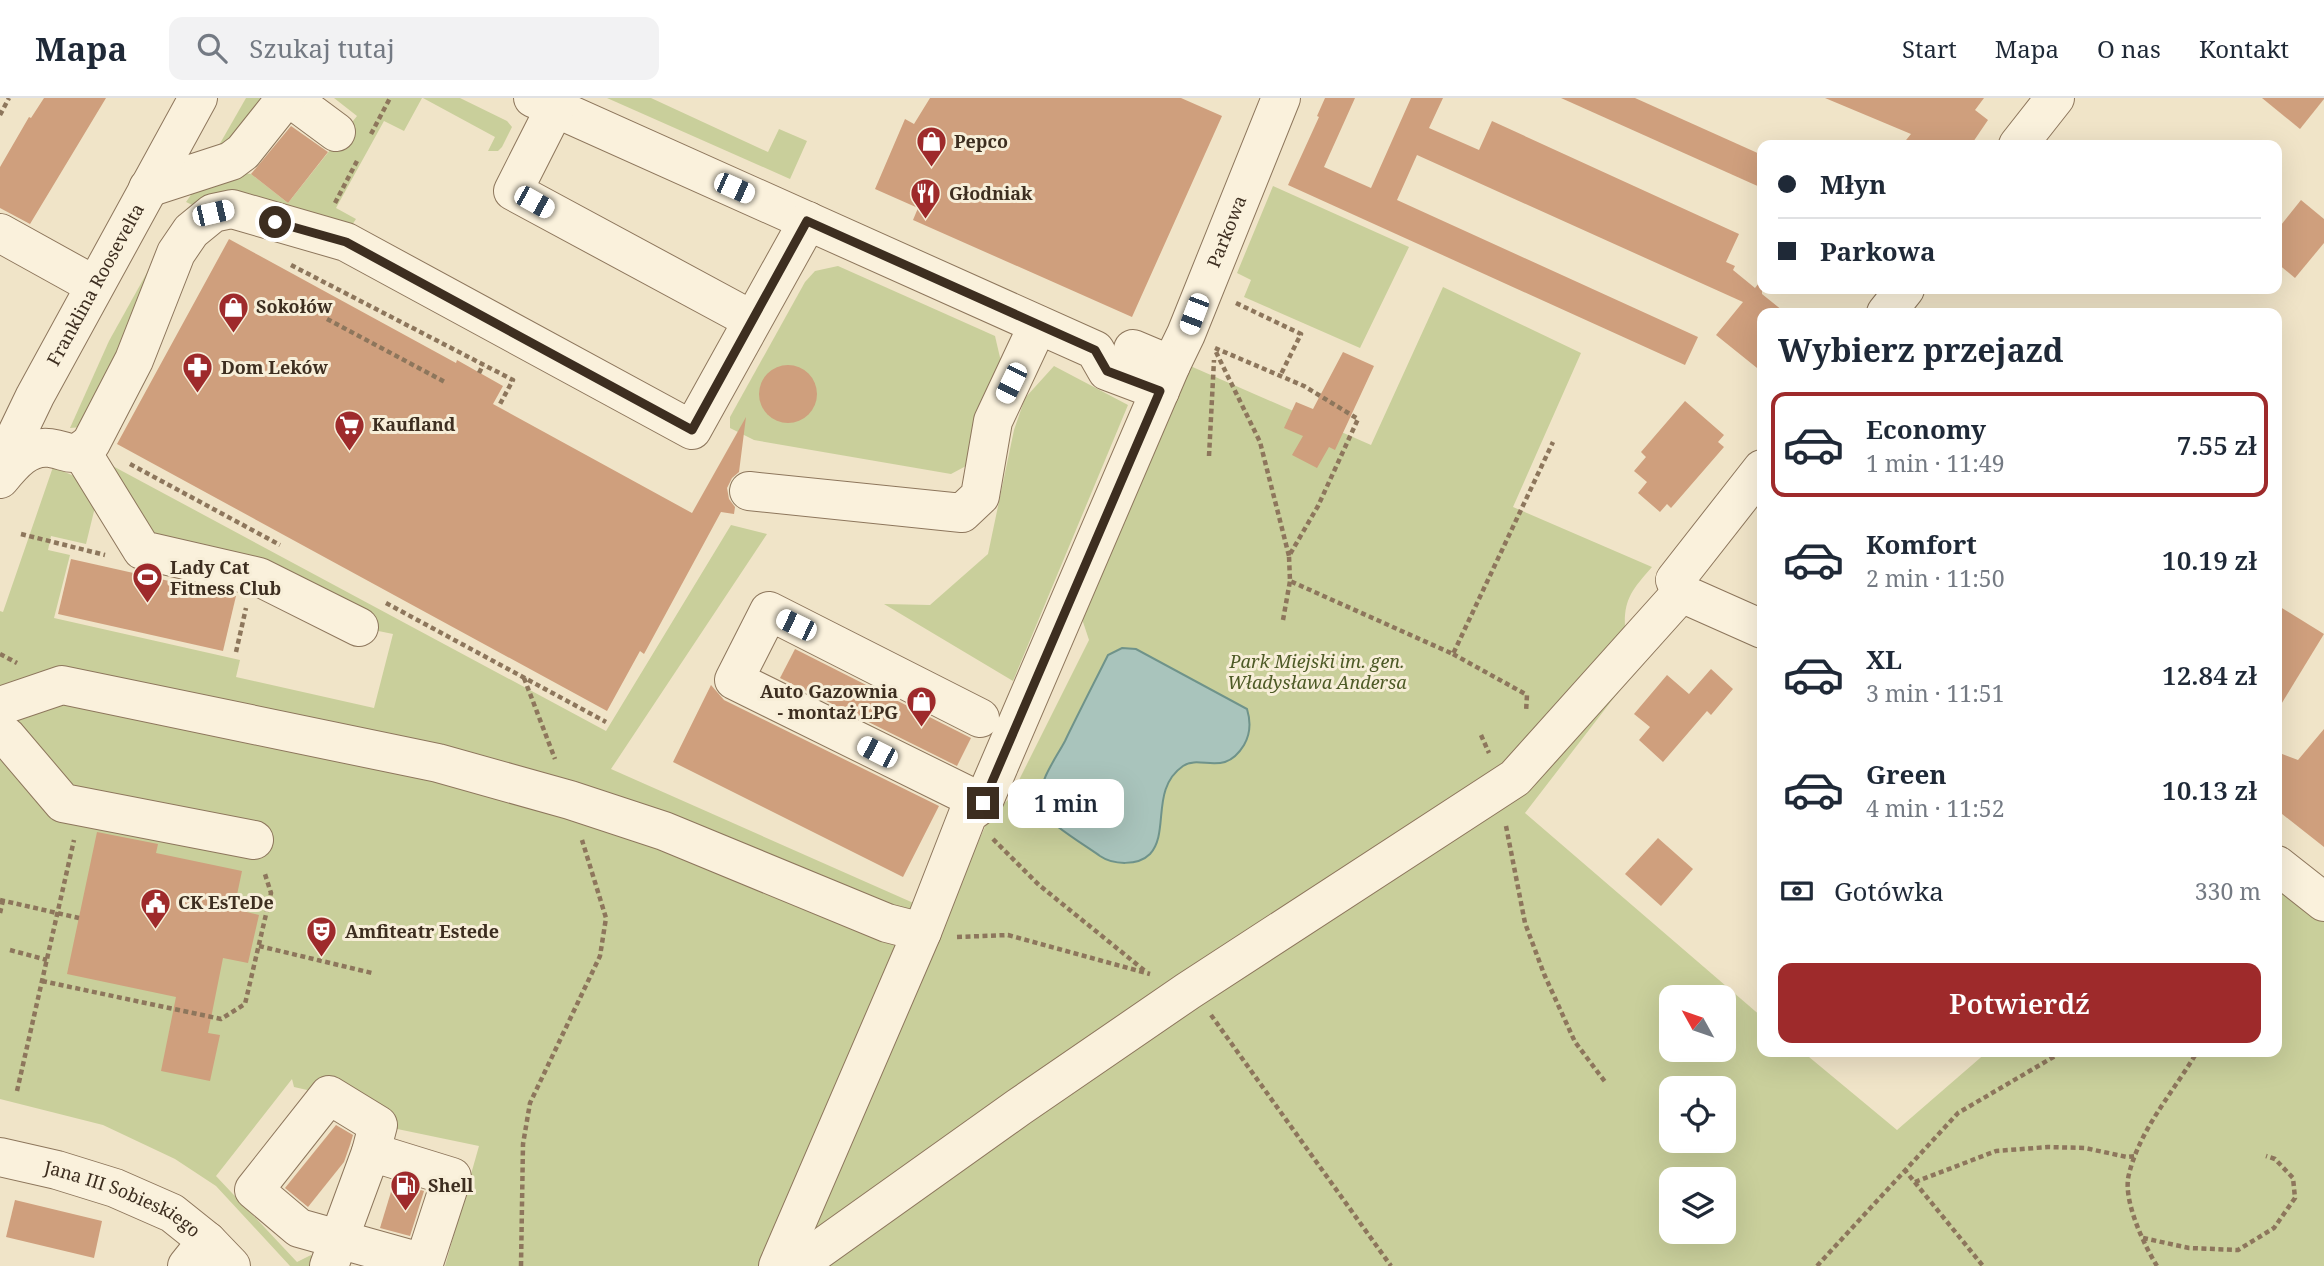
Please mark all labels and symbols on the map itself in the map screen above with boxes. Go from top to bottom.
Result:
shop icon: Pepco [914,125,948,169]
place label: Pepco [954,129,1008,153]
car [711,170,758,206]
restaurant icon: Głodniak [909,177,943,221]
place label: Głodniak [949,181,1033,205]
car [511,183,558,221]
street label: Parkowa [1201,192,1252,271]
car [191,198,236,228]
street label: Franklina Roosevelta [41,199,149,370]
route start [259,206,291,238]
shop icon: Sokołów [216,290,250,334]
car [1177,291,1212,337]
place label: Sokołów [256,294,333,318]
pharmacy icon: Dom Leków [181,351,215,395]
place label: Dom Leków [221,355,329,379]
car [993,360,1030,406]
supermarket icon: Kaufland [332,408,366,452]
place label: Kaufland [372,412,456,436]
place label: Lady Cat Fitness Club [170,555,281,600]
sports icon: Lady Cat Fitness Club [130,561,164,605]
car [773,606,820,644]
park label: Park Miejski im. gen. Władysława Andersa [1227,649,1407,694]
place label: Auto Gazownia - montaż LPG [760,679,898,724]
shop icon: Auto Gazownia - montaż LPG [904,685,938,729]
car [854,733,901,771]
callout: 1 min [1007,778,1123,828]
route end [967,787,999,819]
public building icon: CK EsTeDe [138,886,172,930]
place label: CK EsTeDe [178,890,274,914]
theatre icon: Amfiteatr Estede [305,915,339,959]
place label: Amfiteatr Estede [345,919,499,943]
north arrow [1659,985,1736,1062]
street label: Jana III Sobieskiego [41,1154,206,1242]
fuel station icon: Shell [388,1169,422,1213]
place label: Shell [428,1173,474,1197]

